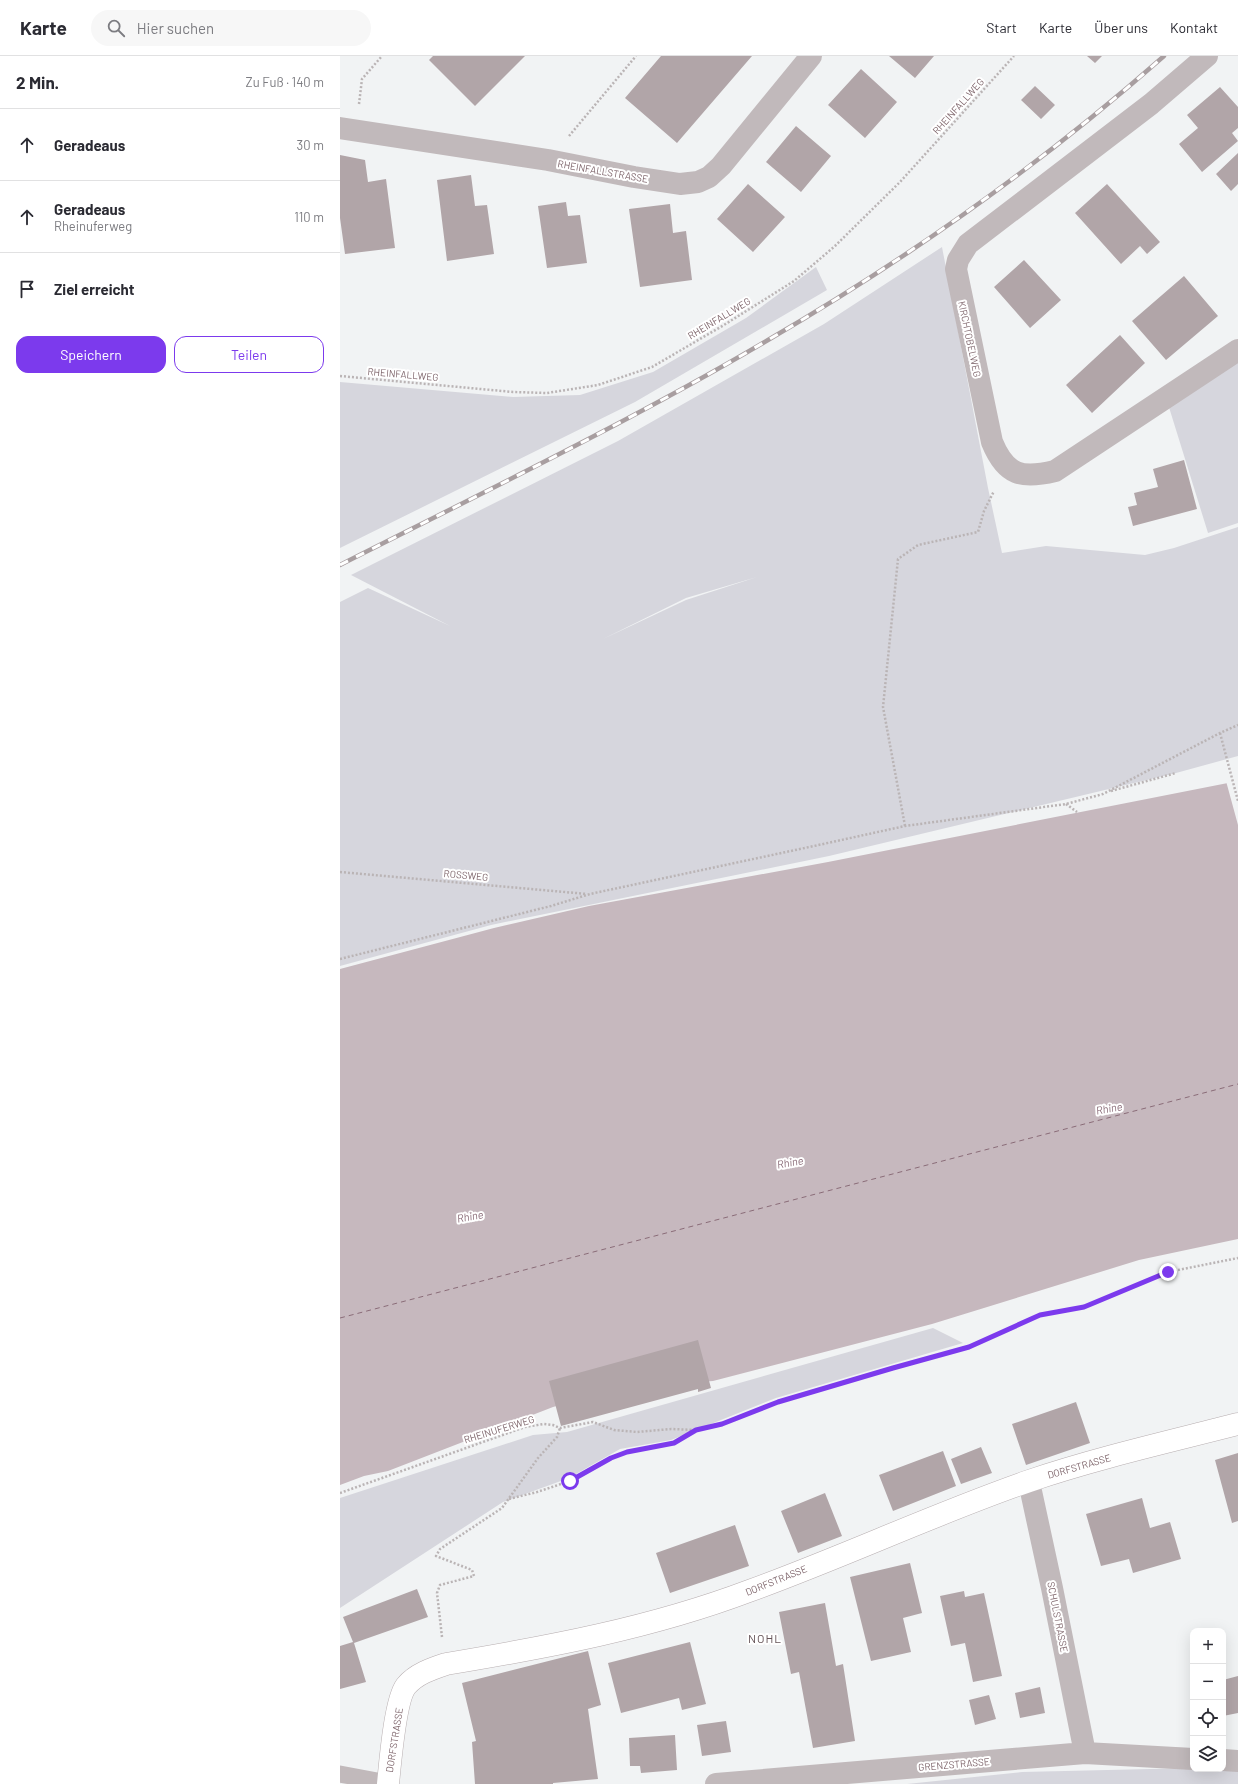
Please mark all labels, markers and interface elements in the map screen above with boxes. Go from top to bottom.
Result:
search box [91,10,371,46]
text: Karte [20,16,67,39]
icon: search [105,17,127,39]
text: Hier suchen [137,19,214,37]
text: Start [986,19,1017,36]
text: Karte [1039,19,1072,36]
text: Über uns [1094,19,1148,36]
text: Kontakt [1170,19,1218,36]
text: 2 Min. [16,72,59,92]
text: Zu Fuß · 140 m [246,74,324,90]
street label: RHEINFALLWEG [930,76,986,136]
icon: ahead [16,134,38,156]
text: Geradeaus [54,136,125,154]
text: 30 m [297,137,324,153]
street label: RHEINFALLSTRASSE [557,157,649,185]
text: Geradeaus [54,200,125,218]
icon: ahead [16,206,38,228]
text: 110 m [294,209,324,225]
text: Rheinuferweg [54,218,132,234]
icon: arrive [16,278,38,300]
text: Ziel erreicht [54,280,135,298]
street label: RHEINFALLWEG [685,295,753,341]
street label: KIRCHTOBELWEG [956,300,984,378]
button: Speichern [16,336,166,373]
button: Teilen [174,336,324,373]
street label: RHEINFALLWEG [367,365,439,383]
street label: ROSSWEG [443,867,489,883]
water label: Rhine [1095,1099,1123,1117]
water label: Rhine [776,1153,804,1171]
water label: Rhine [456,1207,484,1225]
route end [1159,1263,1177,1281]
street label: RHEINUFERWEG [462,1413,536,1445]
street label: DORFSTRASSE [1046,1451,1112,1481]
route start [561,1472,579,1490]
street label: DORFSTRASSE [743,1562,809,1598]
street label: SCHULSTRASSE [1045,1581,1071,1653]
map controls [1190,1628,1226,1772]
button: + [1190,1628,1226,1664]
district label: NOHL [748,1631,782,1645]
button: − [1190,1664,1226,1700]
button: locate [1190,1700,1226,1736]
street label: DORFSTRASSE [383,1707,405,1773]
button: layers [1190,1736,1226,1772]
street label: GRENZSTRASSE [918,1755,990,1773]

